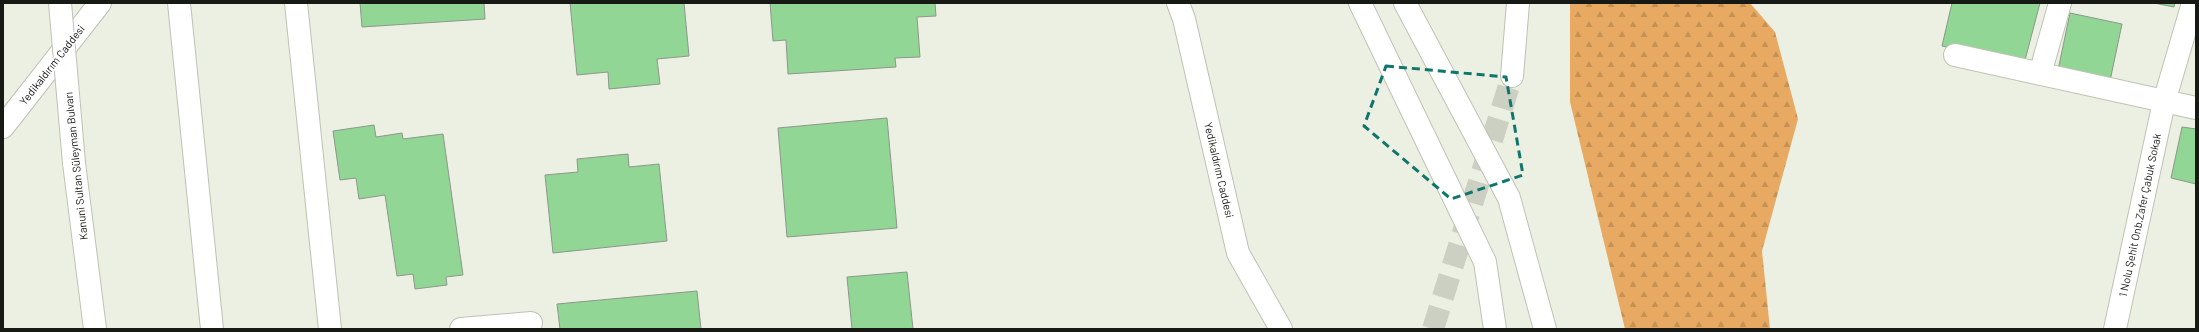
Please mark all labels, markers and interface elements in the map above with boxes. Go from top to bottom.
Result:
street label: Yedikaldırım Caddesi [16,22,87,107]
street label: Kanuni Sultan Süleyman Bulvarı [61,92,90,241]
street label: Yedikaldırım Caddesi [1202,121,1237,219]
street label: 1 Nolu Şehit Onb.Zafer Çabuk Sokak [2116,131,2163,298]

